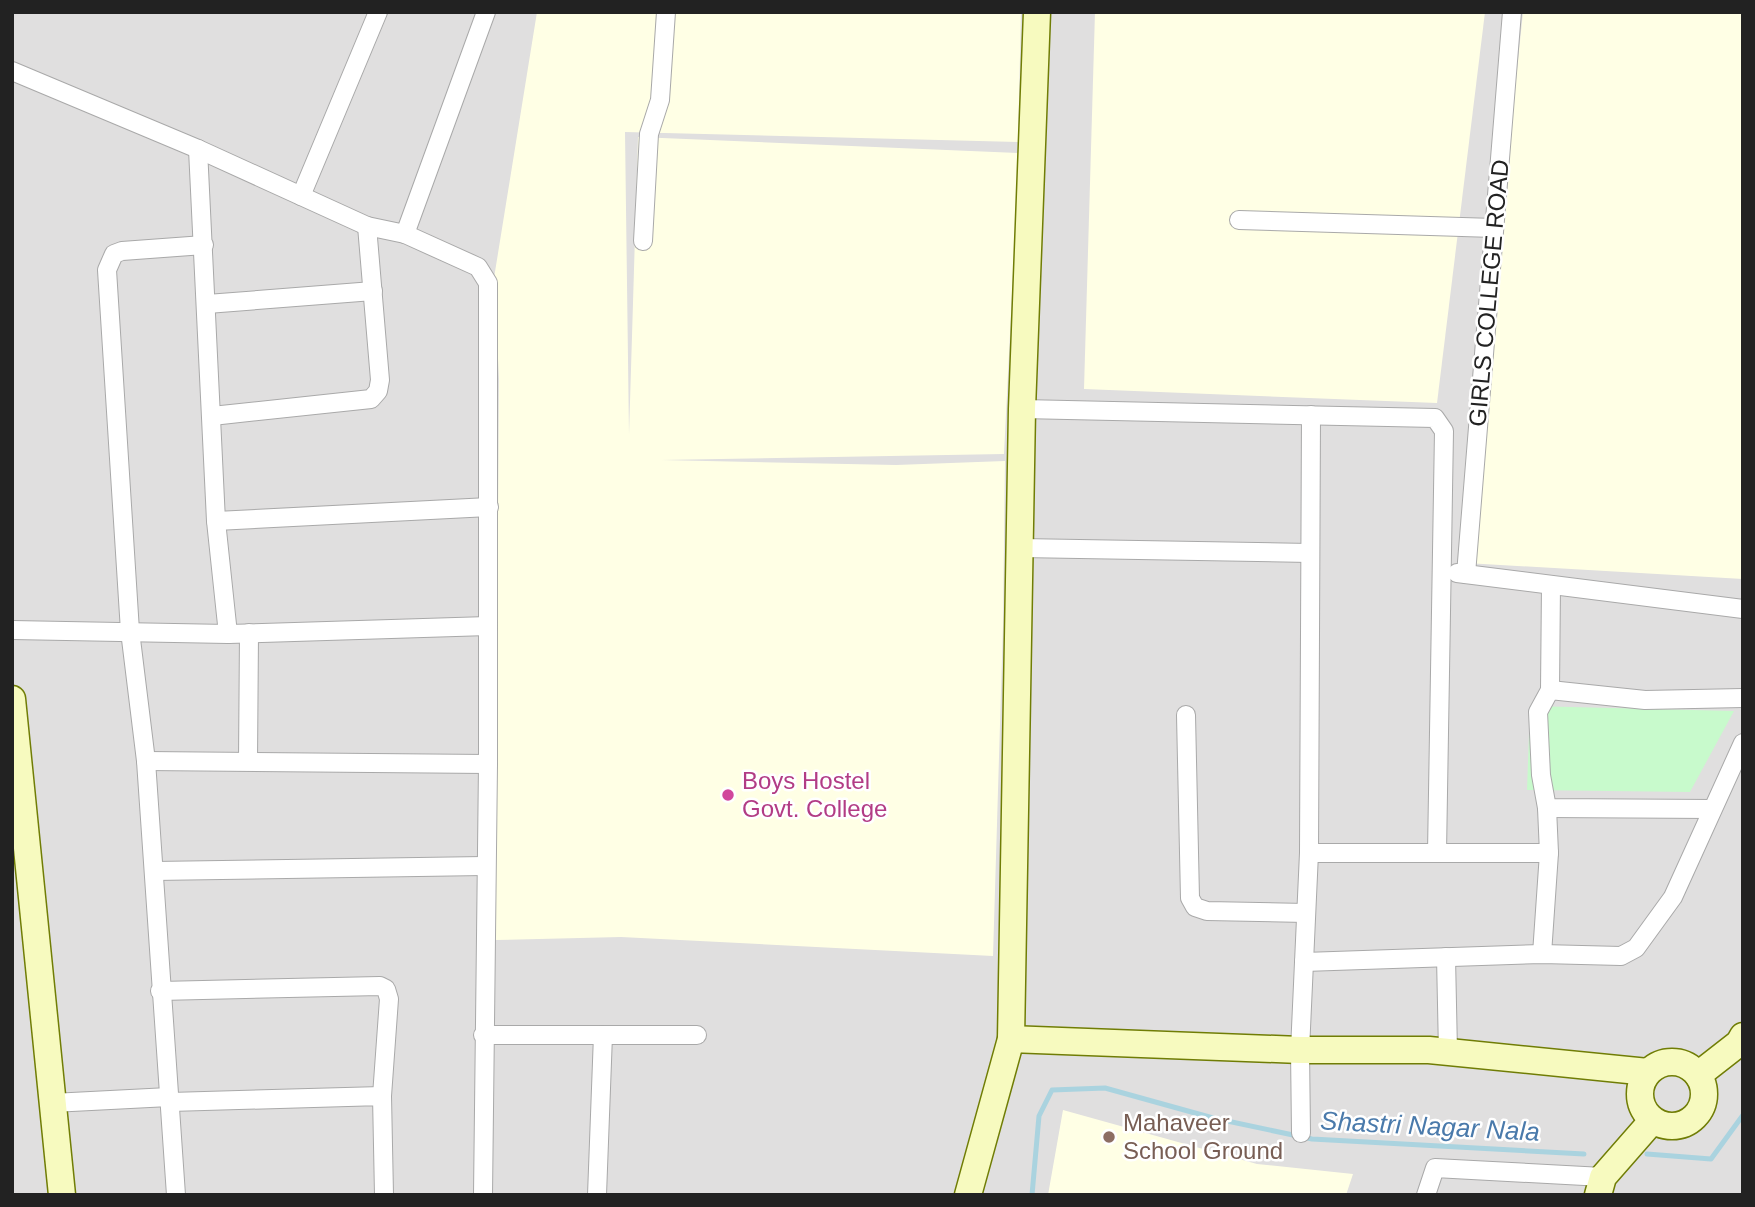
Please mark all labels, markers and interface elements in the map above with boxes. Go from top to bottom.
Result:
street label: GIRLS COLLEGE ROAD [1463,158,1514,428]
place label: Boys Hostel Govt. College [742,767,887,822]
marker: Boys Hostel Govt. College [720,787,736,803]
water label: Shastri Nagar Nala [1320,1105,1540,1147]
place label: Mahaveer School Ground [1123,1109,1283,1164]
marker: Mahaveer School Ground [1101,1129,1117,1145]

